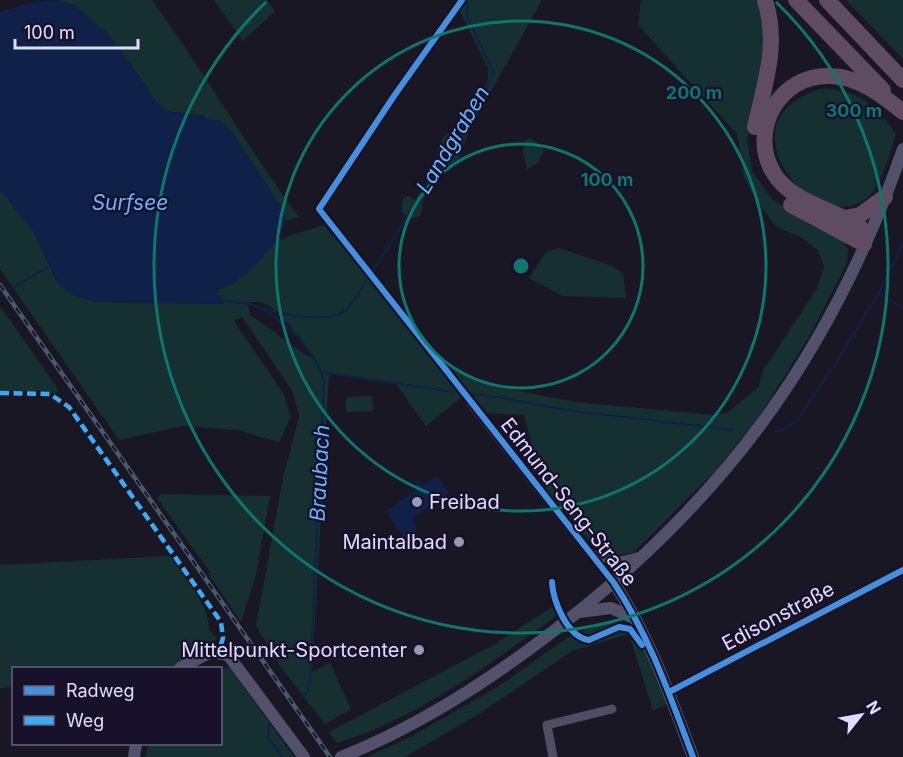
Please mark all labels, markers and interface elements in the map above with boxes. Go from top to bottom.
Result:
scale bar [15,12,138,50]
text: 100 m [24,22,75,43]
water label: Landgraben [411,82,494,198]
text: 200 m [666,82,722,103]
text: 300 m [826,100,882,121]
text: 100 m [581,169,633,190]
water label: Surfsee [92,190,168,215]
centre of rings [511,256,531,276]
street label: Edmund-Seng-Straße [496,413,642,591]
water label: Braubach [304,424,335,522]
place label: Freibad [429,490,500,514]
marker: Freibad [410,495,424,509]
place label: Maintalbad [342,530,447,554]
marker: Maintalbad [452,535,466,549]
street label: Edisonstraße [718,576,838,656]
place label: Mittelpunkt-Sportcenter [181,638,407,662]
marker: Mittelpunkt-Sportcenter [412,643,426,657]
legend [12,667,222,745]
text: Radweg [66,680,135,701]
north arrow [831,685,891,745]
text: N [862,697,886,718]
text: Weg [66,710,104,731]

